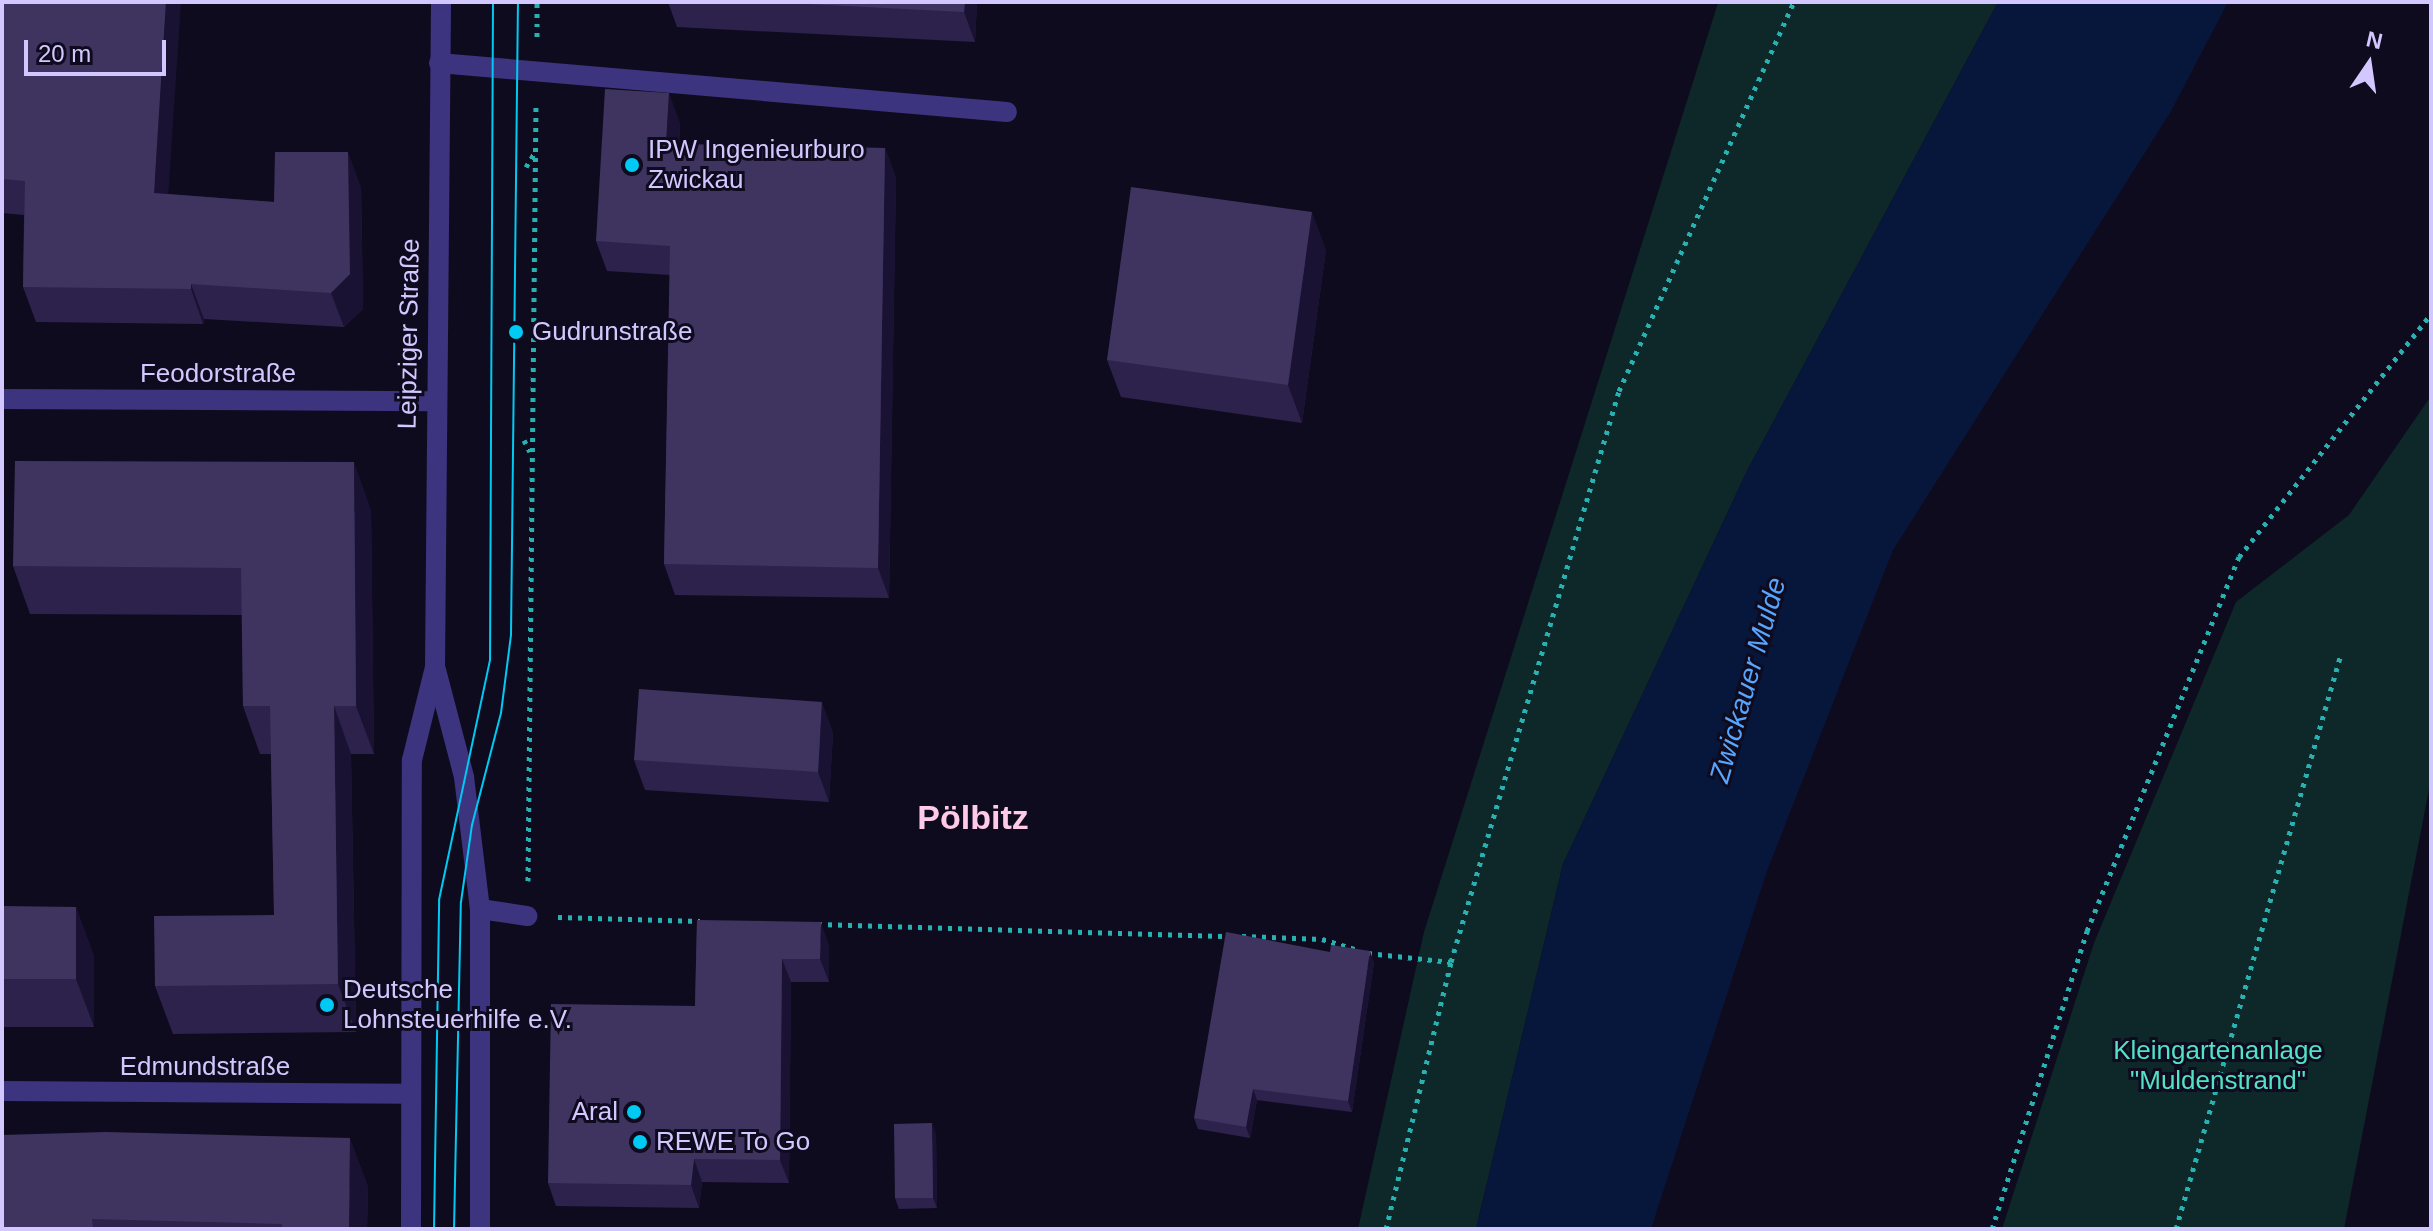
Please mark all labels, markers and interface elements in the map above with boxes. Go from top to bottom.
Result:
scale bar [28,24,170,74]
north arrow [2329,24,2409,104]
text: N [2364,26,2385,54]
text: 20 m [38,40,91,67]
place label: IPW Ingenieurburo Zwickau [648,134,865,196]
marker: IPW Ingenieurburo Zwickau [623,156,641,174]
street label: Leipziger Straße [392,238,426,430]
place label: Gudrunstraße [532,316,692,348]
marker: Gudrunstraße [507,323,525,341]
street label: Feodorstraße [140,358,296,390]
water label: Zwickauer Mulde [1703,574,1793,786]
district label: Pölbitz [917,798,1029,838]
place label: Deutsche Lohnsteuerhilfe e.V. [343,974,572,1036]
marker: Deutsche Lohnsteuerhilfe e.V. [318,996,336,1014]
park label: Kleingartenanlage "Muldenstrand" [2113,1035,2323,1096]
street label: Edmundstraße [120,1051,290,1083]
place label: Aral [572,1096,618,1128]
marker: Aral [625,1103,643,1121]
place label: REWE To Go [656,1126,811,1158]
marker: REWE To Go [631,1133,649,1151]

